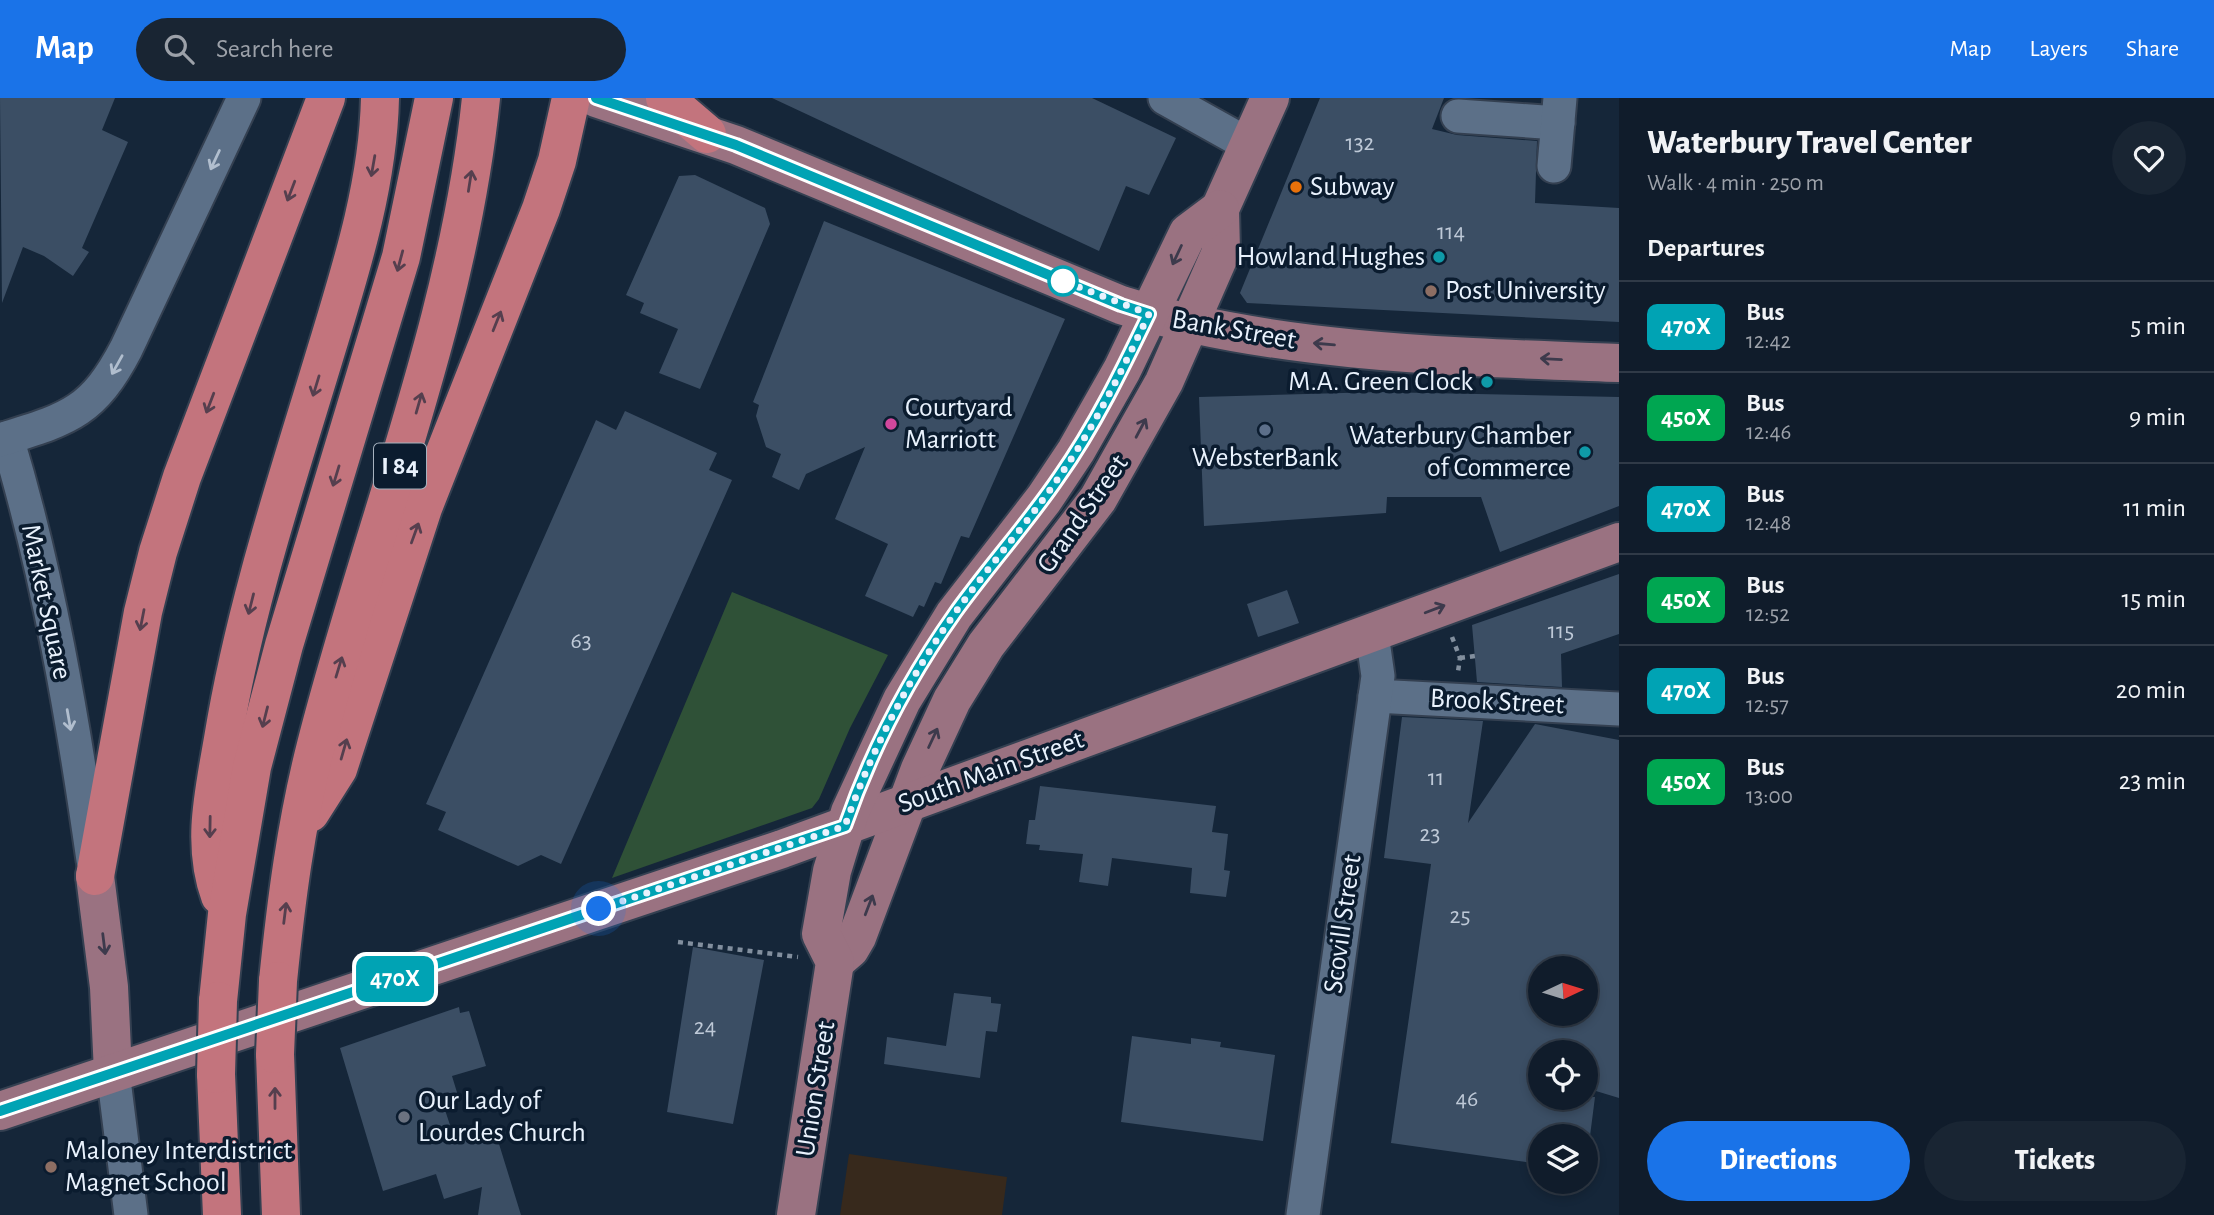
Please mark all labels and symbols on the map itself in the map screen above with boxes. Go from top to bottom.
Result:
house number: 132 [1345,131,1375,155]
one-way arrow [208,149,221,170]
one-way arrow [366,154,380,177]
one-way arrow [464,170,477,193]
place label: Subway [1310,173,1394,201]
one-way arrow [283,179,296,201]
marker: Subway [1288,179,1304,195]
house number: 114 [1437,220,1465,244]
place label: Howland Hughes [1236,243,1425,271]
one-way arrow [1170,244,1183,266]
one-way arrow [392,249,405,271]
marker: Howland Hughes [1431,249,1447,265]
unlabelled marker [1048,266,1078,296]
place label: Post University [1445,277,1606,305]
marker: Post University [1423,283,1439,299]
street label: Bank Street [1170,305,1298,355]
one-way arrow [492,311,505,332]
one-way arrow [1313,337,1336,350]
one-way arrow [1540,352,1563,365]
one-way arrow [110,354,123,375]
place label: M.A. Green Clock [1288,368,1473,396]
one-way arrow [308,374,321,396]
marker: M.A. Green Clock [1479,374,1495,390]
one-way arrow [203,392,215,414]
one-way arrow [413,392,426,414]
place label: Courtyard Marriott [905,394,1012,454]
marker: Courtyard Marriott [883,416,899,432]
one-way arrow [1134,418,1148,438]
marker: WebsterBank [1257,422,1273,438]
place label: Waterbury Chamber of Commerce [1349,422,1571,482]
road number: I 84 [374,444,426,488]
place label: WebsterBank [1192,444,1339,472]
marker: Waterbury Chamber of Commerce [1577,444,1593,460]
street label: Grand Street [1032,450,1134,578]
one-way arrow [329,465,342,487]
street label: Market Square [16,522,76,682]
one-way arrow [410,523,422,545]
one-way arrow [244,592,257,615]
one-way arrow [1424,601,1446,614]
one-way arrow [135,608,148,631]
house number: 115 [1548,619,1574,643]
house number: 63 [570,629,592,653]
one-way arrow [333,657,346,679]
street label: Brook Street [1429,684,1565,720]
one-way arrow [258,705,271,728]
one-way arrow [63,708,77,730]
street label: South Main Street [894,725,1088,819]
one-way arrow [927,728,940,749]
one-way arrow [338,738,351,760]
house number: 11 [1428,766,1444,790]
one-way arrow [203,816,217,839]
house number: 23 [1420,822,1440,846]
street label: Scovill Street [1319,853,1367,995]
your location [581,891,616,926]
one-way arrow [864,895,877,917]
one-way arrow [279,902,292,925]
house number: 25 [1450,904,1470,928]
one-way arrow [98,932,111,955]
line badge: 470X [346,956,444,1002]
north arrow [1528,956,1598,1026]
house number: 24 [694,1015,716,1039]
street label: Union Street [791,1019,841,1159]
one-way arrow [268,1087,282,1110]
place label: Our Lady of Lourdes Church [418,1087,586,1147]
house number: 46 [1456,1087,1478,1111]
marker: Our Lady of Lourdes Church [396,1109,412,1125]
place label: Maloney Interdistrict Magnet School [65,1137,292,1197]
marker: Maloney Interdistrict Magnet School [43,1159,59,1175]

